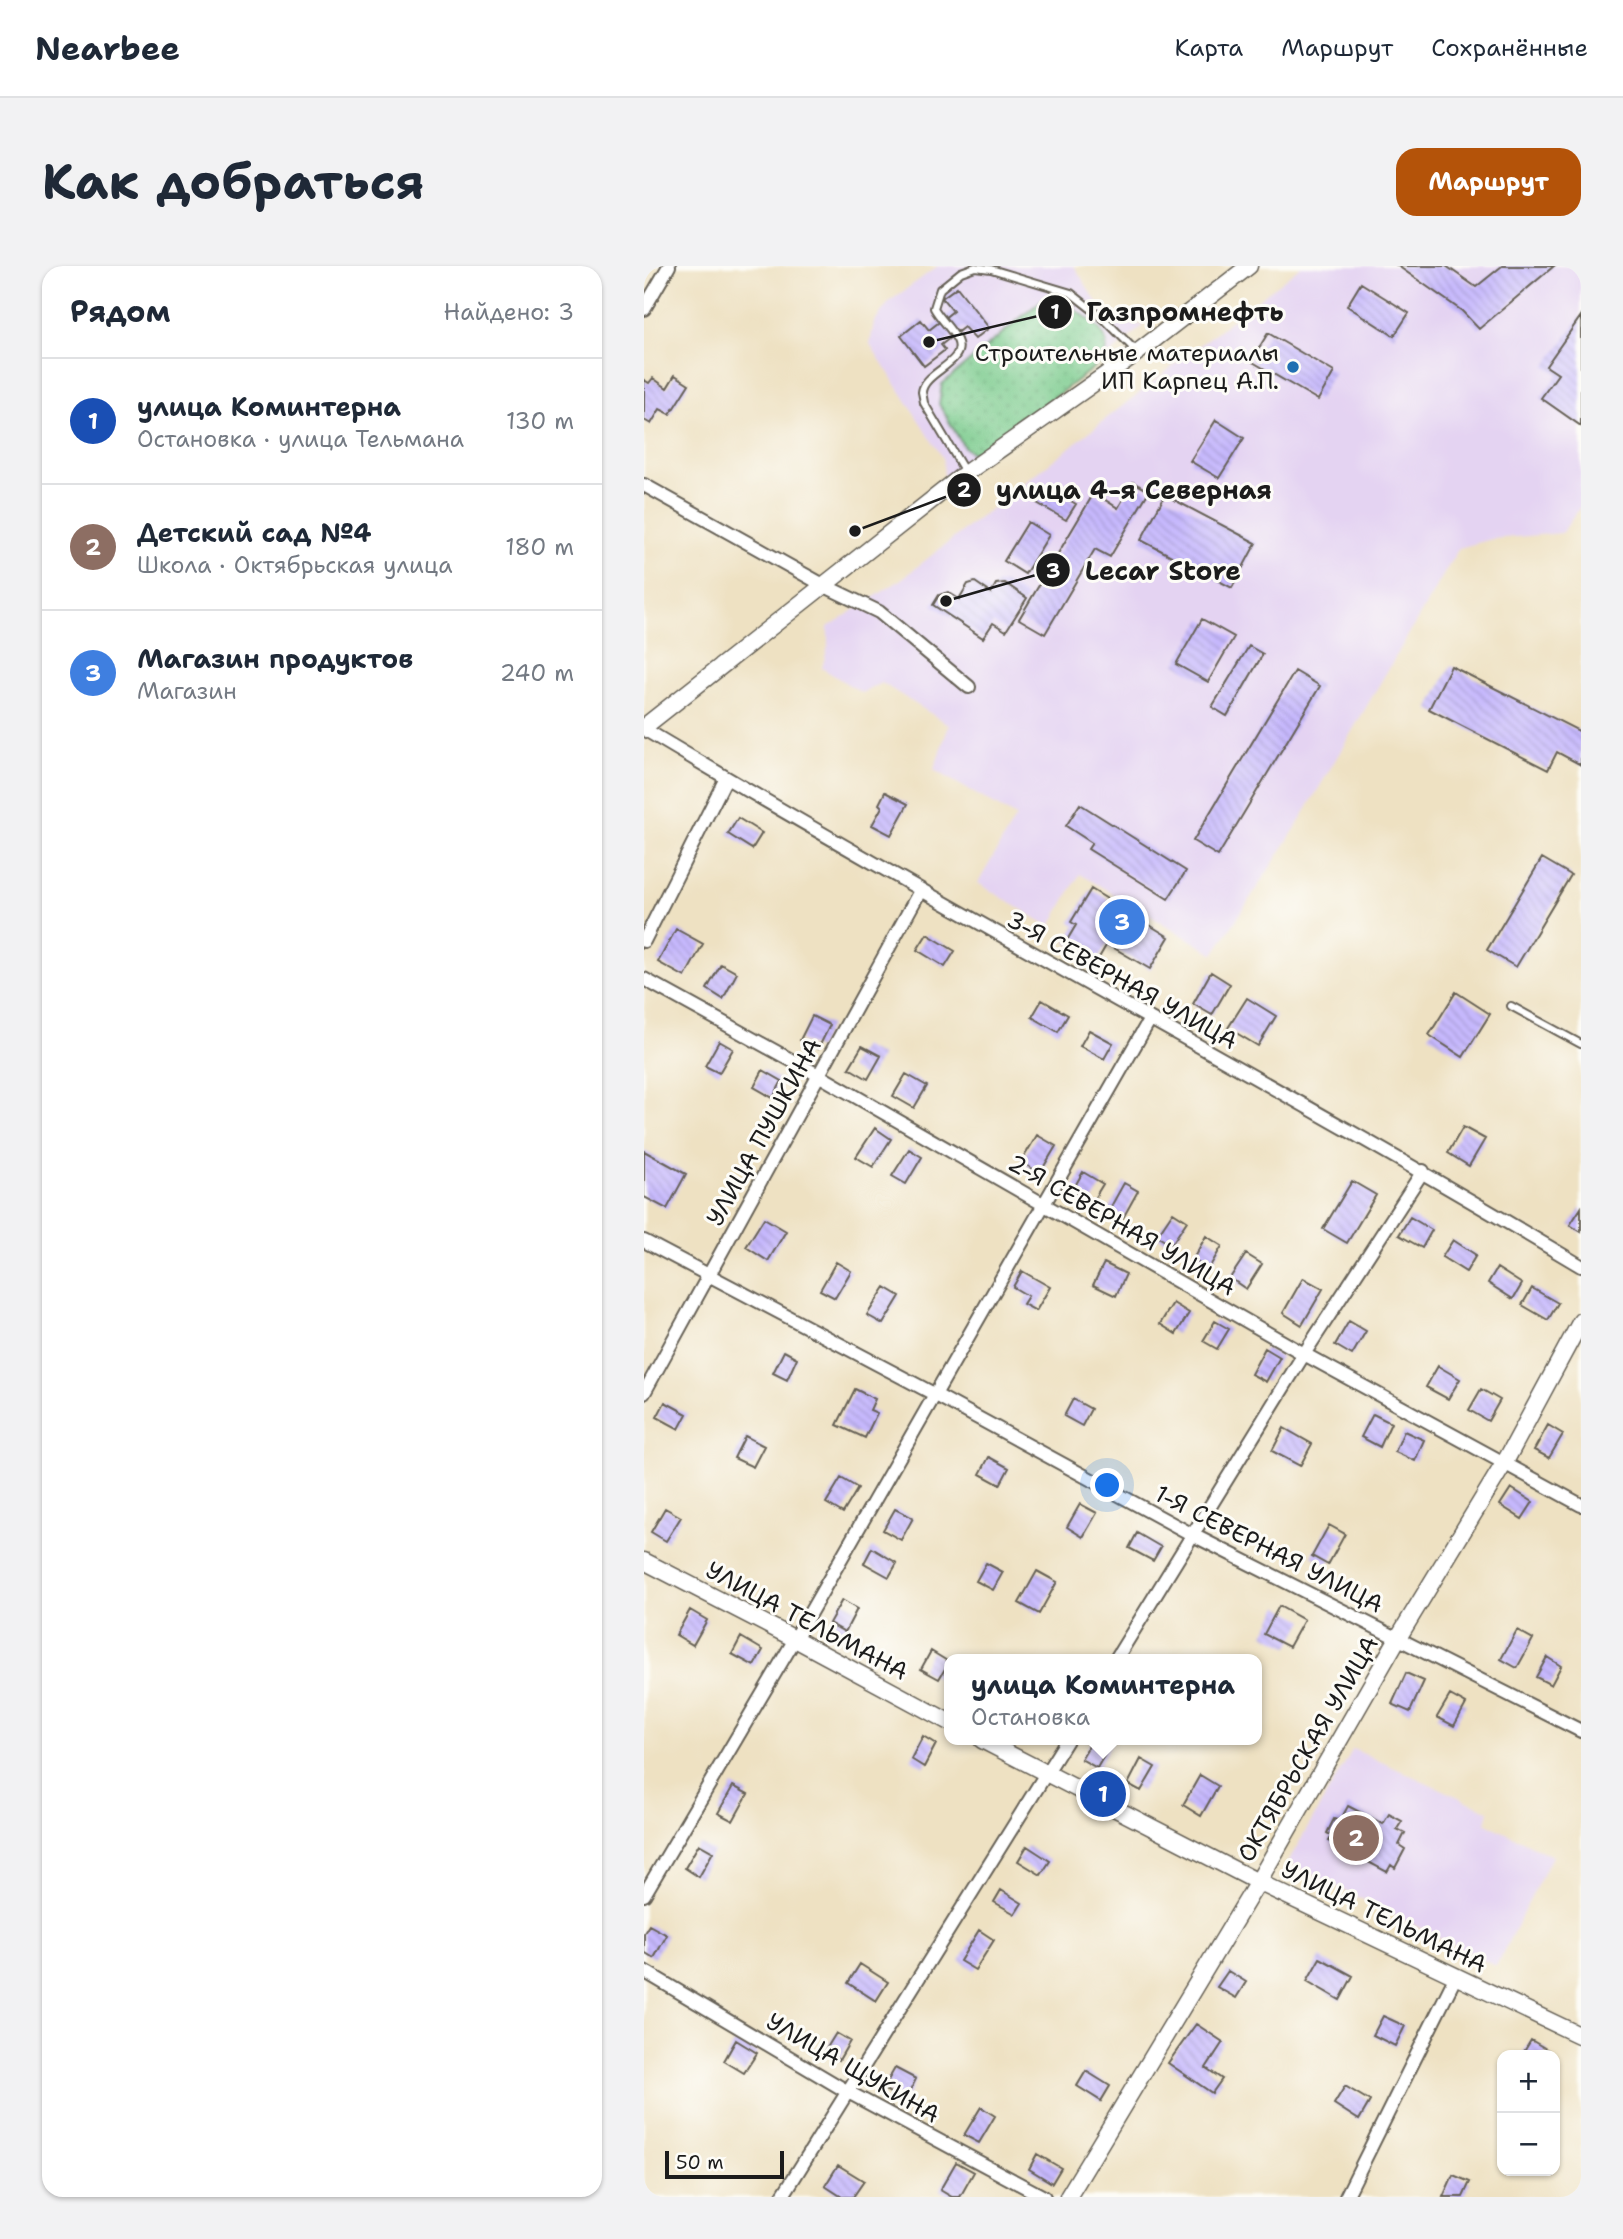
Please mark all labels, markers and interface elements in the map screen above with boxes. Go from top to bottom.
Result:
text: Nearbee [35,26,180,71]
text: Карта [1175,32,1243,64]
text: Маршрут [1281,32,1393,64]
text: Сохранённые [1431,32,1588,64]
button: Маршрут [1396,148,1581,216]
text: Как добраться [42,149,424,215]
callout: Газпромнефть [1037,288,1297,335]
text: Рядом [70,291,170,332]
text: Газпромнефть [1086,294,1284,329]
text: Найдено: 3 [444,297,574,327]
text: 1 [1050,298,1060,326]
place label: Строительные материалы ИП Карпец А.П. [975,337,1279,397]
marker: Строительные материалы ИП Карпец А.П. [1285,359,1301,375]
text: улица Коминтерна [137,389,401,424]
text: 1 [88,406,98,436]
text: 130 m [506,406,574,436]
text: Остановка · улица Тельмана [137,424,464,454]
callout: улица 4-я Северная [947,466,1286,513]
text: улица 4-я Северная [996,472,1272,507]
text: 2 [957,476,972,504]
text: Детский сад №4 [137,515,372,550]
text: 2 [85,532,101,562]
text: 180 m [505,532,574,562]
callout: Lecar Store [1036,547,1255,594]
text: Школа · Октябрьская улица [137,550,453,580]
text: Lecar Store [1085,553,1241,588]
text: 3 [1046,557,1060,585]
text: Магазин продуктов [137,641,413,676]
text: 3 [85,658,101,688]
text: 240 m [500,658,574,688]
text: Магазин [137,676,237,706]
pin: 3 [1099,896,1145,948]
street label: 3-Я СЕВЕРНАЯ УЛИЦА [1002,905,1242,1055]
street label: УЛИЦА ПУШКИНА [699,1032,829,1232]
street label: 2-Я СЕВЕРНАЯ УЛИЦА [1002,1147,1242,1303]
your location [1090,1468,1124,1502]
street label: 1-Я СЕВЕРНАЯ УЛИЦА [1149,1478,1389,1620]
street label: УЛИЦА ТЕЛЬМАНА [700,1554,914,1688]
street label: ОКТЯБРЬСКАЯ УЛИЦА [1230,1630,1386,1868]
popup [944,1654,1262,1745]
text: улица Коминтерна [971,1667,1235,1702]
text: Остановка [971,1702,1090,1732]
pin: 1 [1080,1768,1126,1820]
pin: 2 [1333,1812,1379,1864]
street label: УЛИЦА ТЕЛЬМАНА [1276,1853,1492,1981]
street label: УЛИЦА ЩУКИНА [760,2005,946,2131]
map controls [1497,2050,1560,2176]
button: + [1497,2050,1560,2113]
button: − [1497,2113,1560,2176]
scale bar [665,2148,784,2180]
text: 50 m [676,2150,724,2175]

